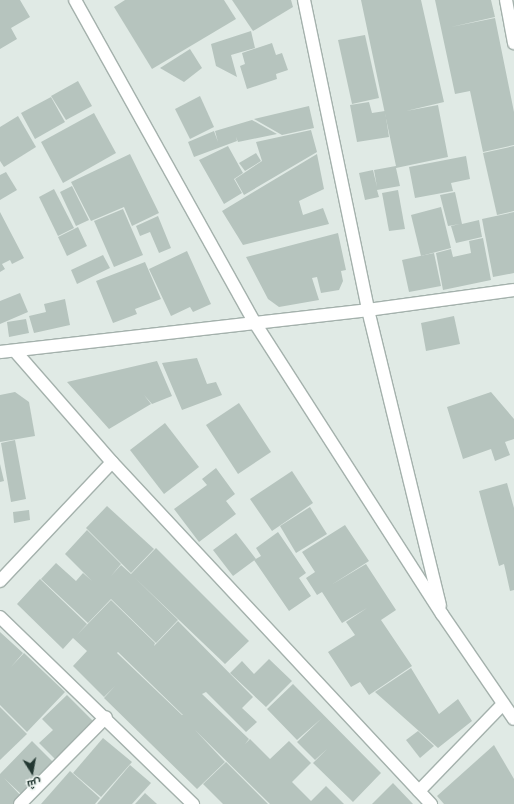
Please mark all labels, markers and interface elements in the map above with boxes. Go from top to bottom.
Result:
north arrow [12,752,52,792]
text: ش [26,777,43,792]

